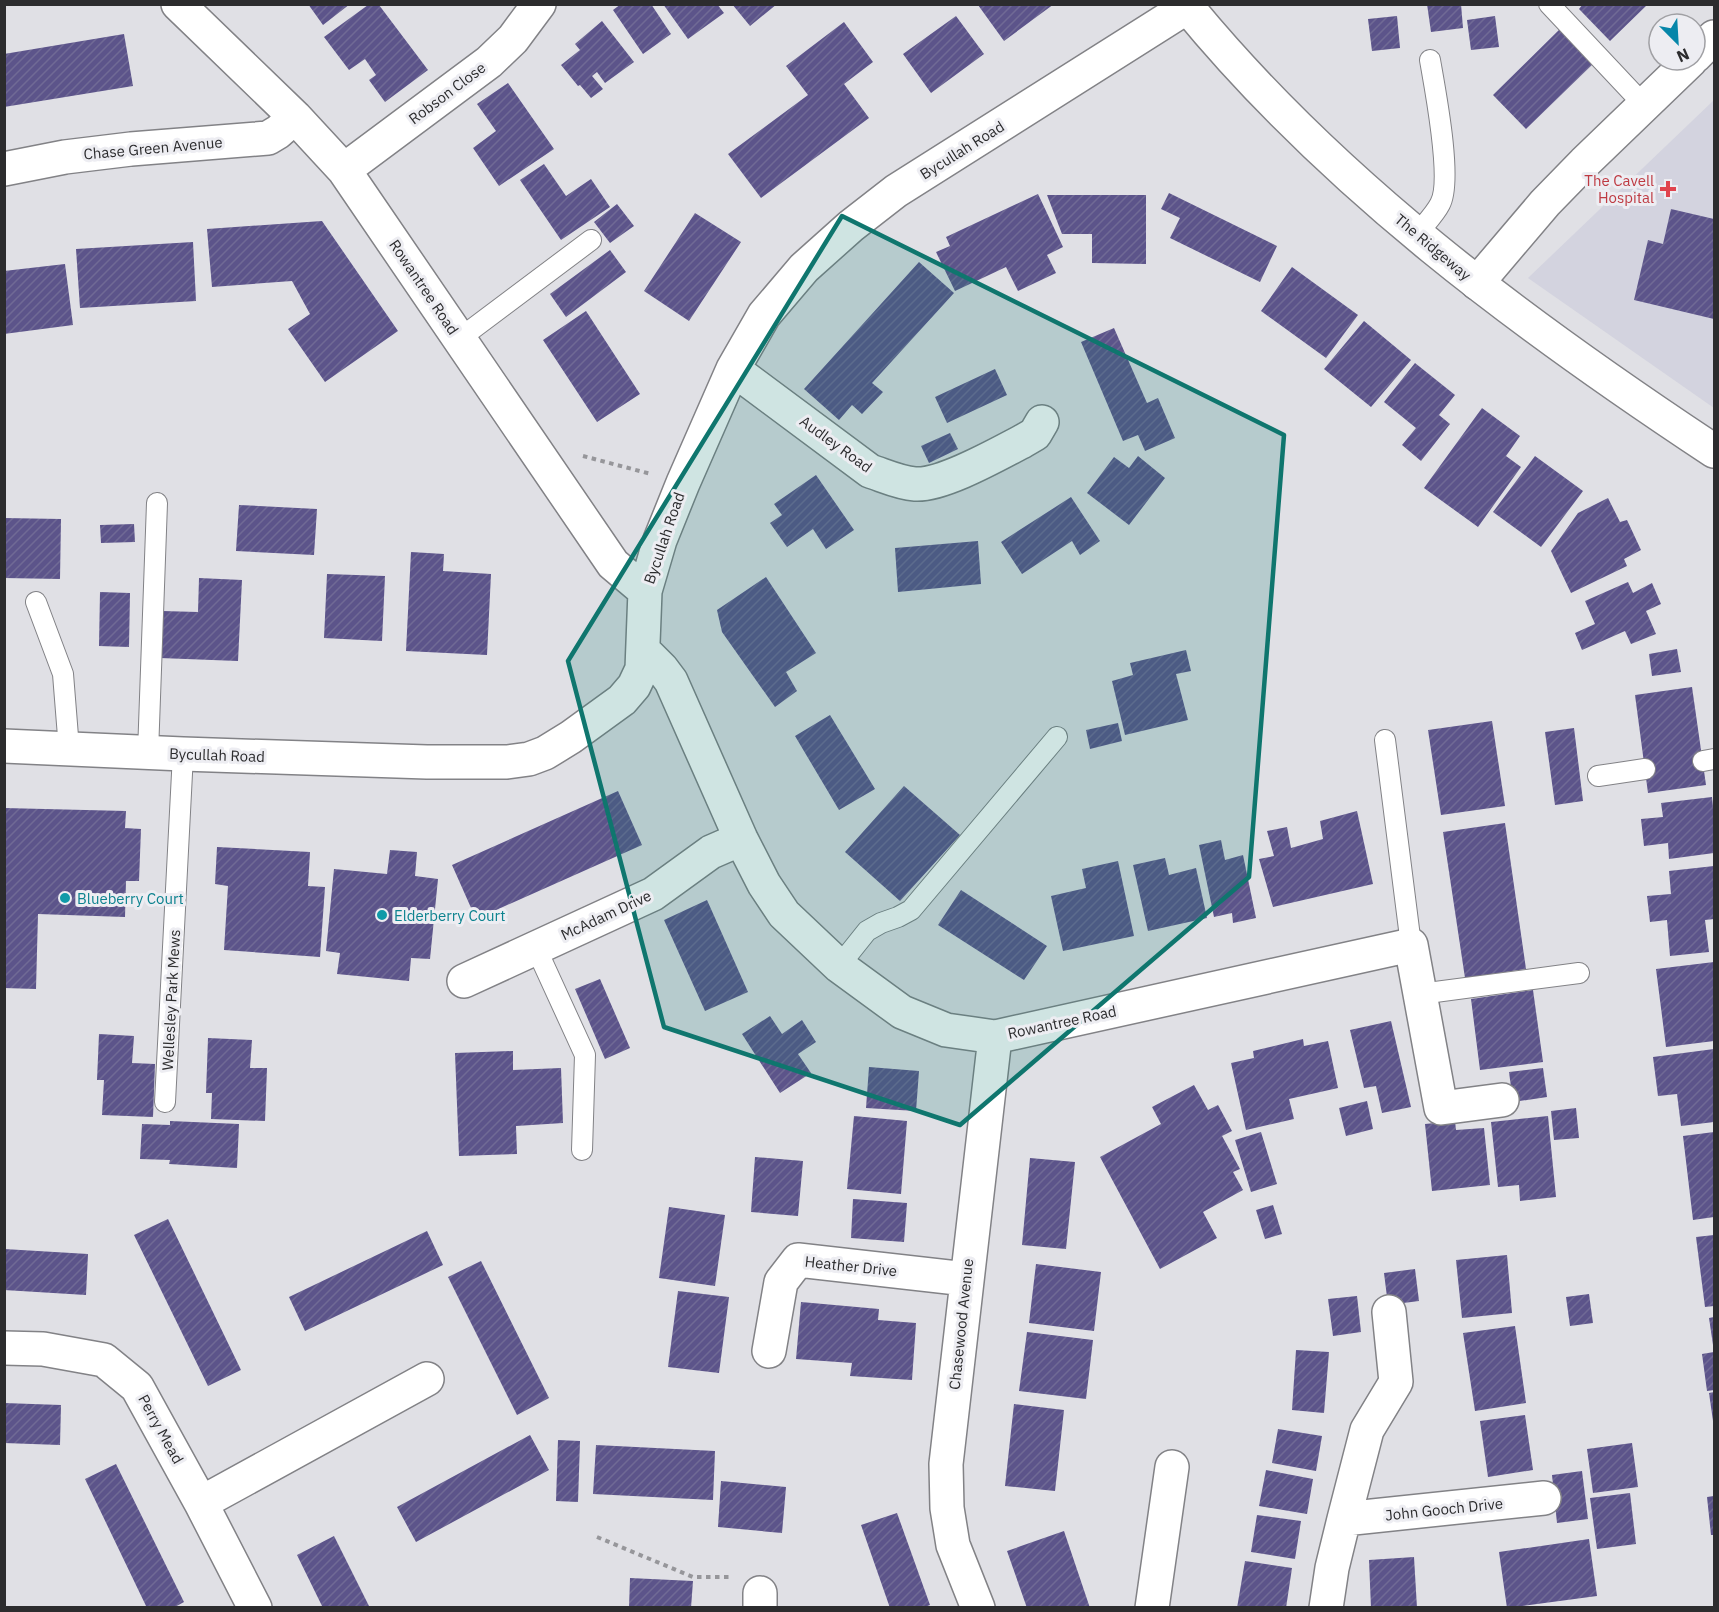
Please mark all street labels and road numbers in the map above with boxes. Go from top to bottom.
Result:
street label: Robson Close [405,58,489,128]
street label: Bycullah Road [916,117,1008,183]
street label: Chase Green Avenue [83,132,223,164]
street label: The Ridgeway [1391,210,1475,285]
street label: Rowantree Road [385,236,463,338]
street label: Audley Road [796,411,876,477]
street label: Bycullah Road [639,490,689,586]
street label: Bycullah Road [169,744,265,766]
street label: McAdam Drive [558,886,654,944]
street label: Wellesley Park Mews [158,929,184,1071]
street label: Rowantree Road [1006,1001,1118,1043]
street label: Heather Drive [804,1252,898,1280]
street label: Chasewood Avenue [945,1257,977,1391]
street label: Perry Mead [134,1391,188,1467]
street label: John Gooch Drive [1384,1493,1504,1525]

